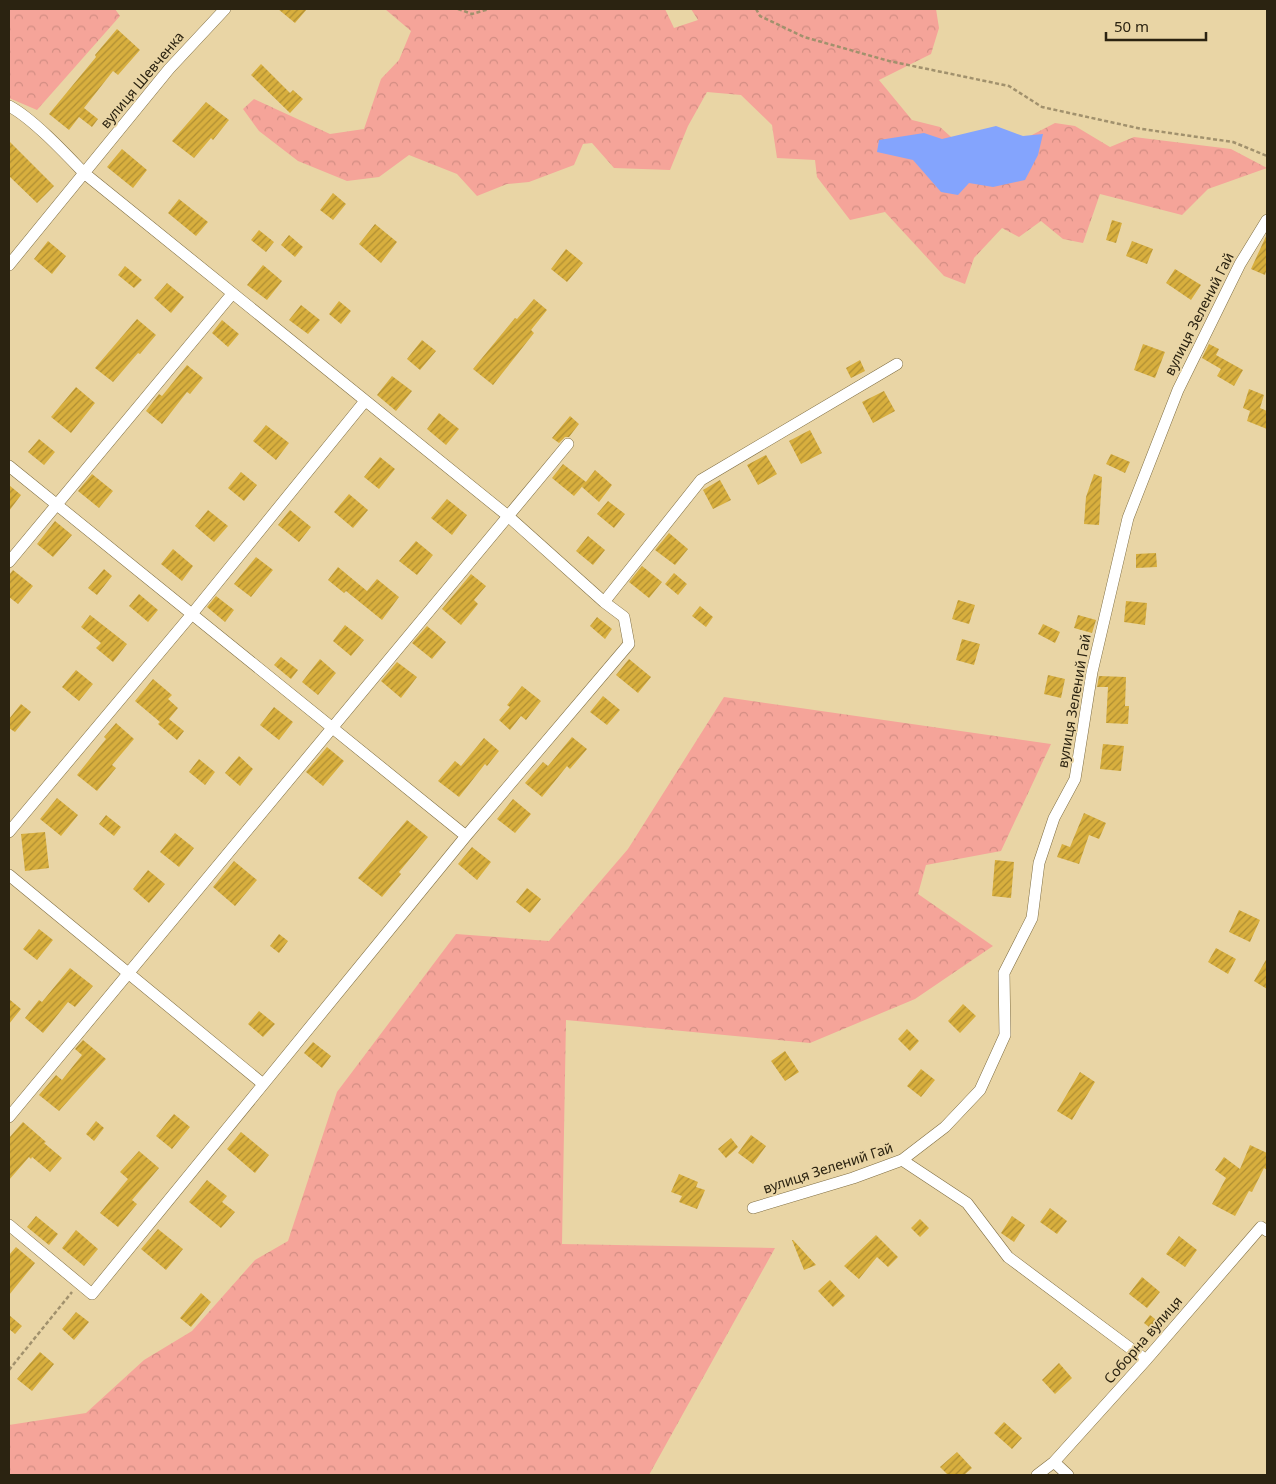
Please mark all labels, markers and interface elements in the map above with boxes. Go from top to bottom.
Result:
scale bar [1106,10,1206,42]
text: 50 m [1114,16,1149,36]
street label: вулиця Шевченка [95,27,188,132]
street label: вулиця Зелений Гай [1159,249,1238,379]
street label: вулиця Зелений Гай [1052,632,1095,769]
street label: вулиця Зелений Гай [760,1138,895,1198]
street label: Соборна вулиця [1099,1292,1186,1388]

